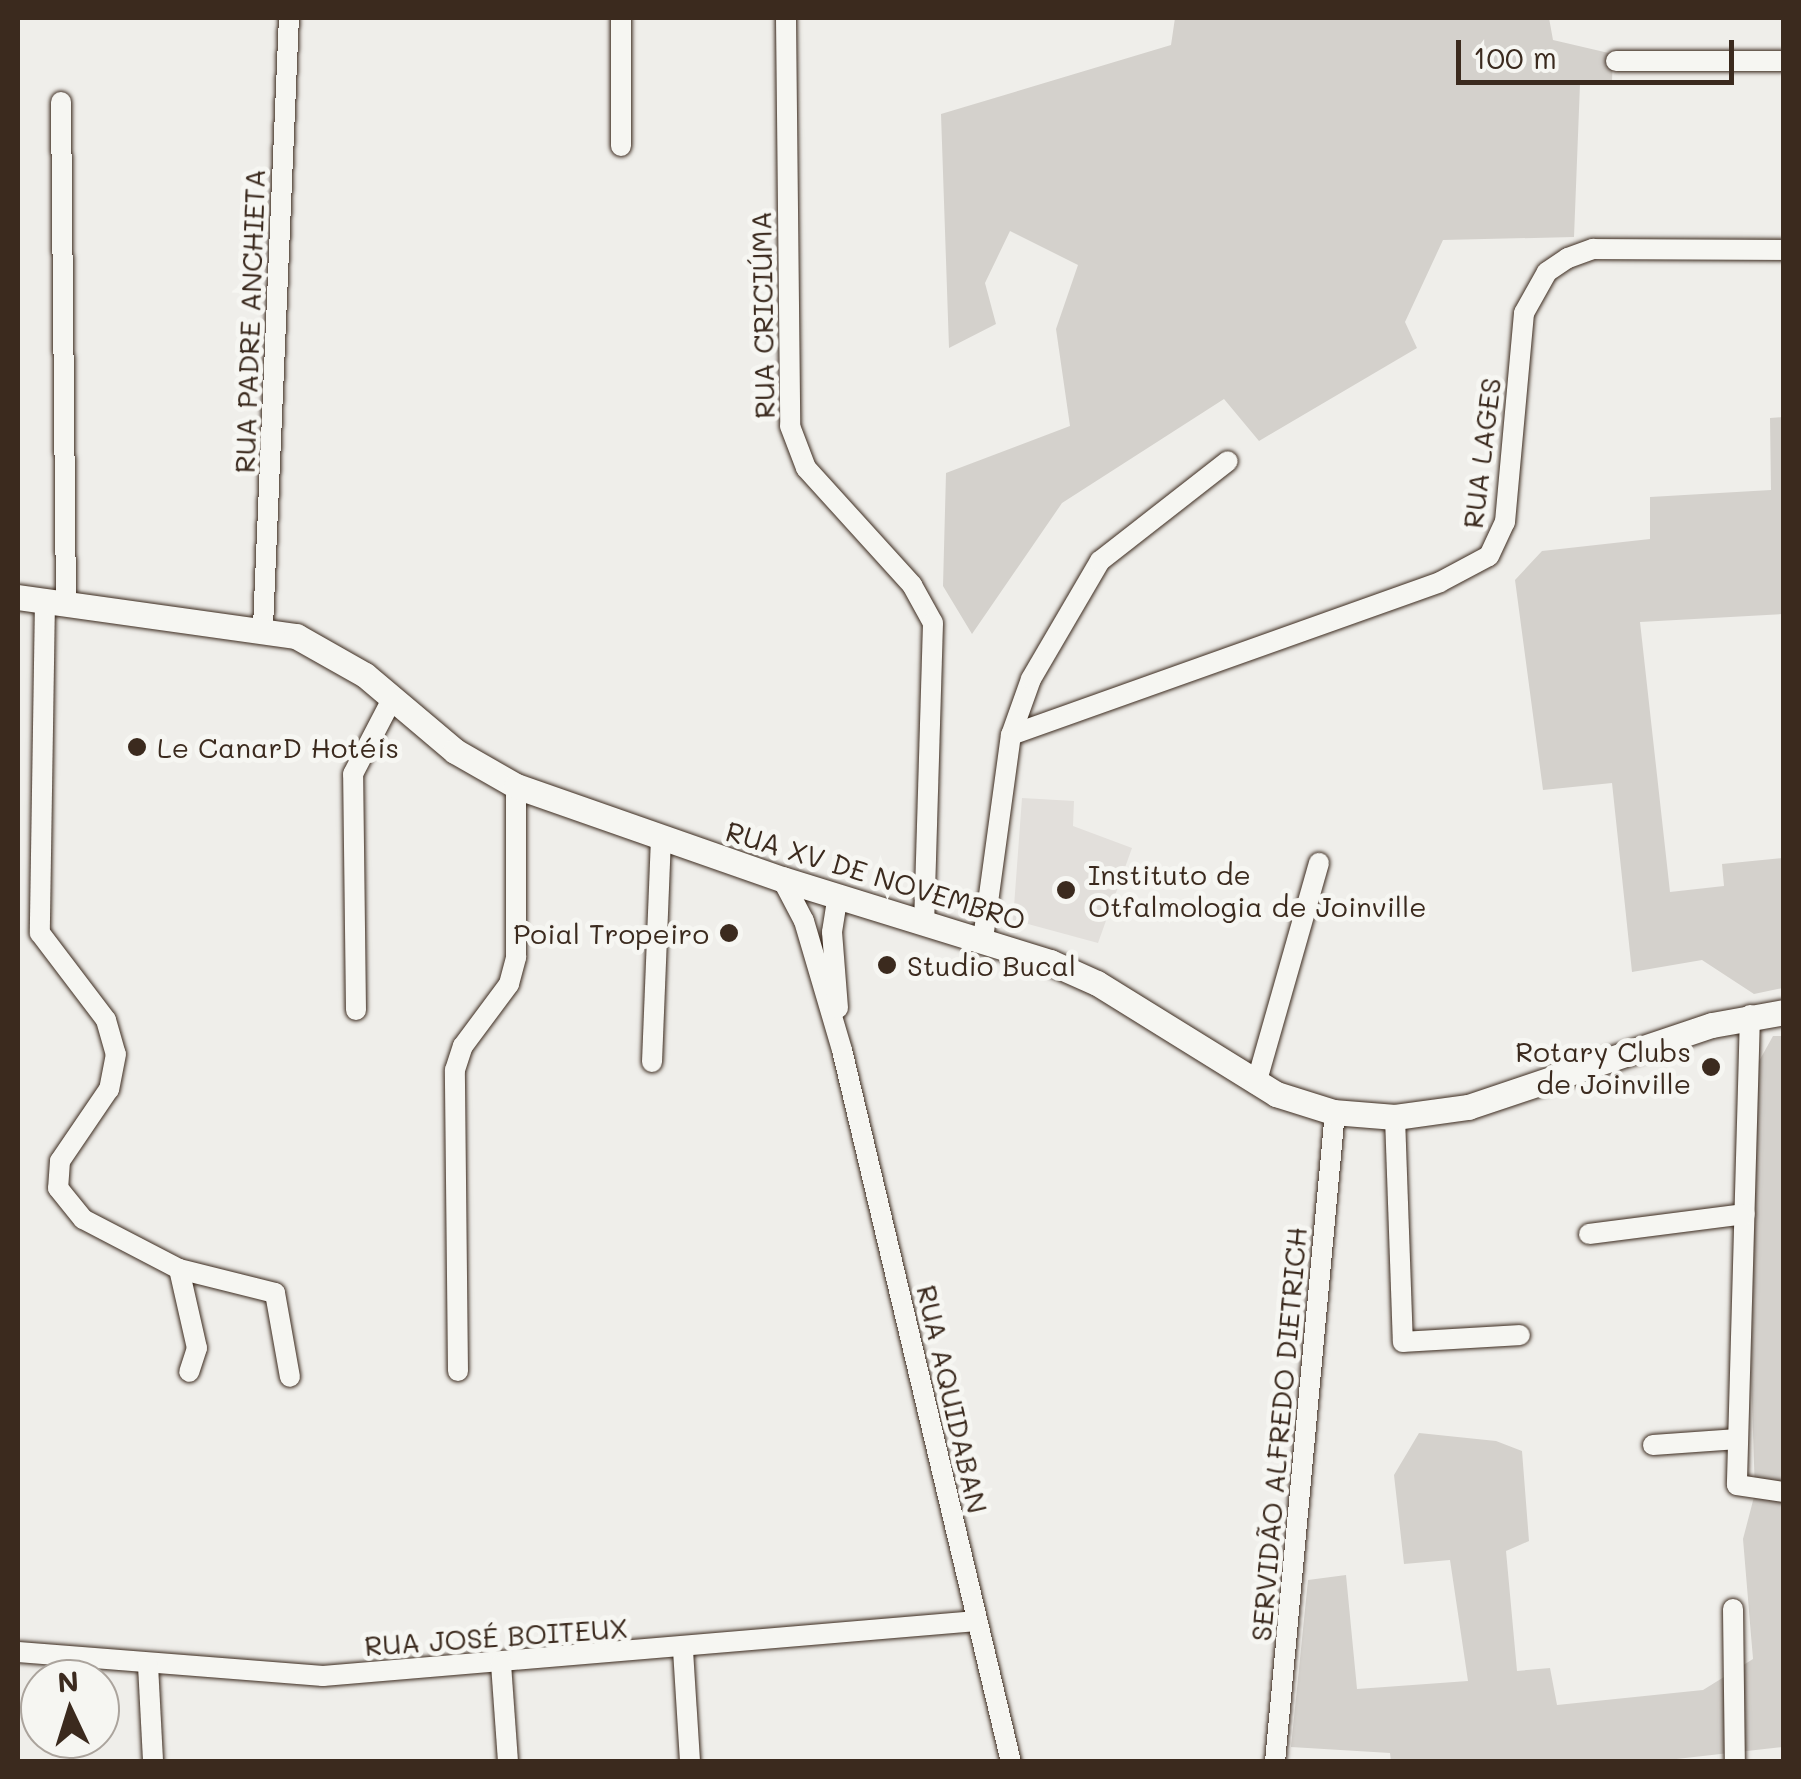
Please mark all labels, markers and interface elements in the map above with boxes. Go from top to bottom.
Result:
scale bar [1461,20,1738,82]
text: 100 m [1473,37,1557,77]
street label: RUA PADRE ANCHIETA [227,168,271,474]
street label: RUA CRICIÚMA [743,211,781,419]
street label: RUA LAGES [1455,376,1507,530]
place label: Le CanarD Hotéis [157,730,399,764]
marker: Le CanarD Hotéis [126,736,148,758]
street label: RUA XV DE NOVEMBRO [722,813,1030,937]
place label: Instituto de Otfalmologia de Joinville [1088,857,1426,923]
marker: Instituto de Otfalmologia de Joinville [1053,877,1079,903]
place label: Poial Tropeiro [513,916,709,950]
marker: Poial Tropeiro [718,922,740,944]
place label: Studio Bucal [907,948,1076,982]
marker: Studio Bucal [876,954,898,976]
place label: Rotary Clubs de Joinville [1515,1034,1691,1100]
marker: Rotary Clubs de Joinville [1700,1056,1722,1078]
street label: SERVIDÃO ALFREDO DIETRICH [1243,1225,1313,1643]
street label: RUA AQUIDABAN [910,1282,996,1516]
street label: RUA JOSÉ BOITEUX [363,1610,629,1662]
north arrow [20,1659,120,1759]
text: N [56,1662,80,1700]

